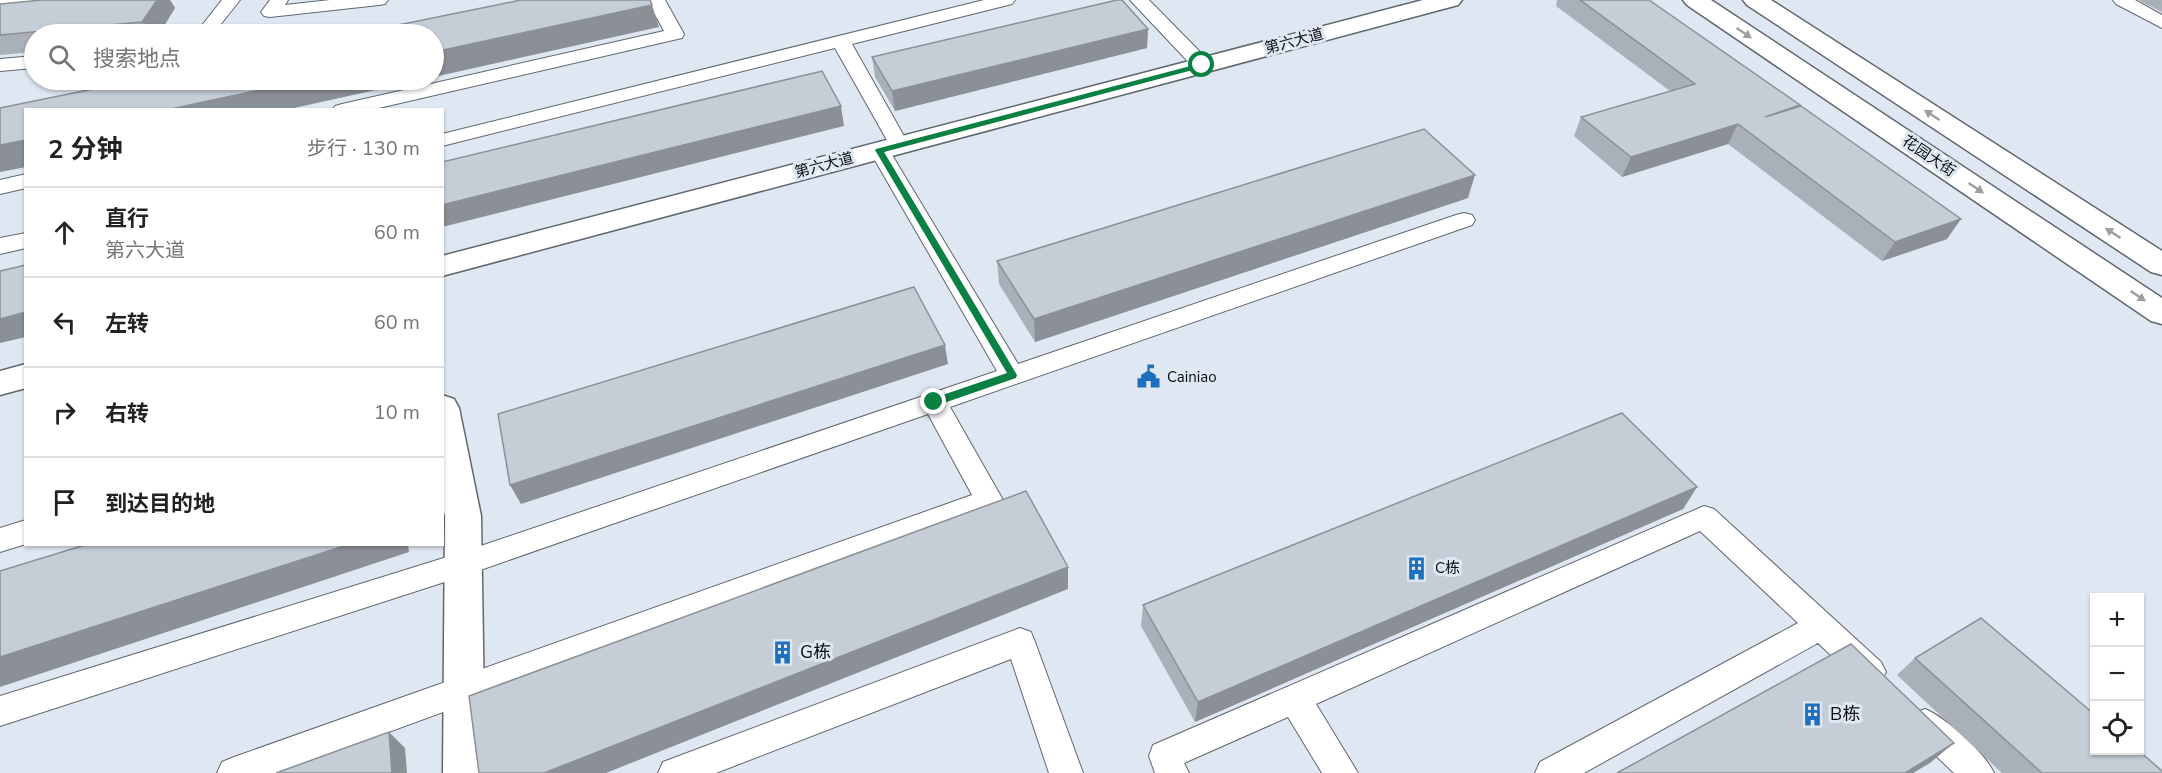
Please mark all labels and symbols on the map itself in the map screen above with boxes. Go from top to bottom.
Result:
street label: 第六大道 [1262,24,1326,58]
one-way arrow [1736,27,1752,38]
route start [1188,51,1214,77]
one-way arrow [1924,110,1940,121]
street label: 花园大街 [1899,131,1959,181]
street label: 第六大道 [792,148,856,182]
one-way arrow [1967,182,1983,194]
one-way arrow [2105,228,2121,239]
one-way arrow [2129,291,2146,302]
public building icon: Cainiao [1136,364,1162,390]
place label: Cainiao [1167,367,1217,387]
route end [920,388,946,414]
building icon: C栋 [1404,555,1430,581]
place label: C栋 [1435,558,1460,578]
building icon: G栋 [769,639,795,665]
place label: G栋 [800,640,831,664]
building icon: B栋 [1799,701,1825,727]
place label: B栋 [1830,702,1860,726]

